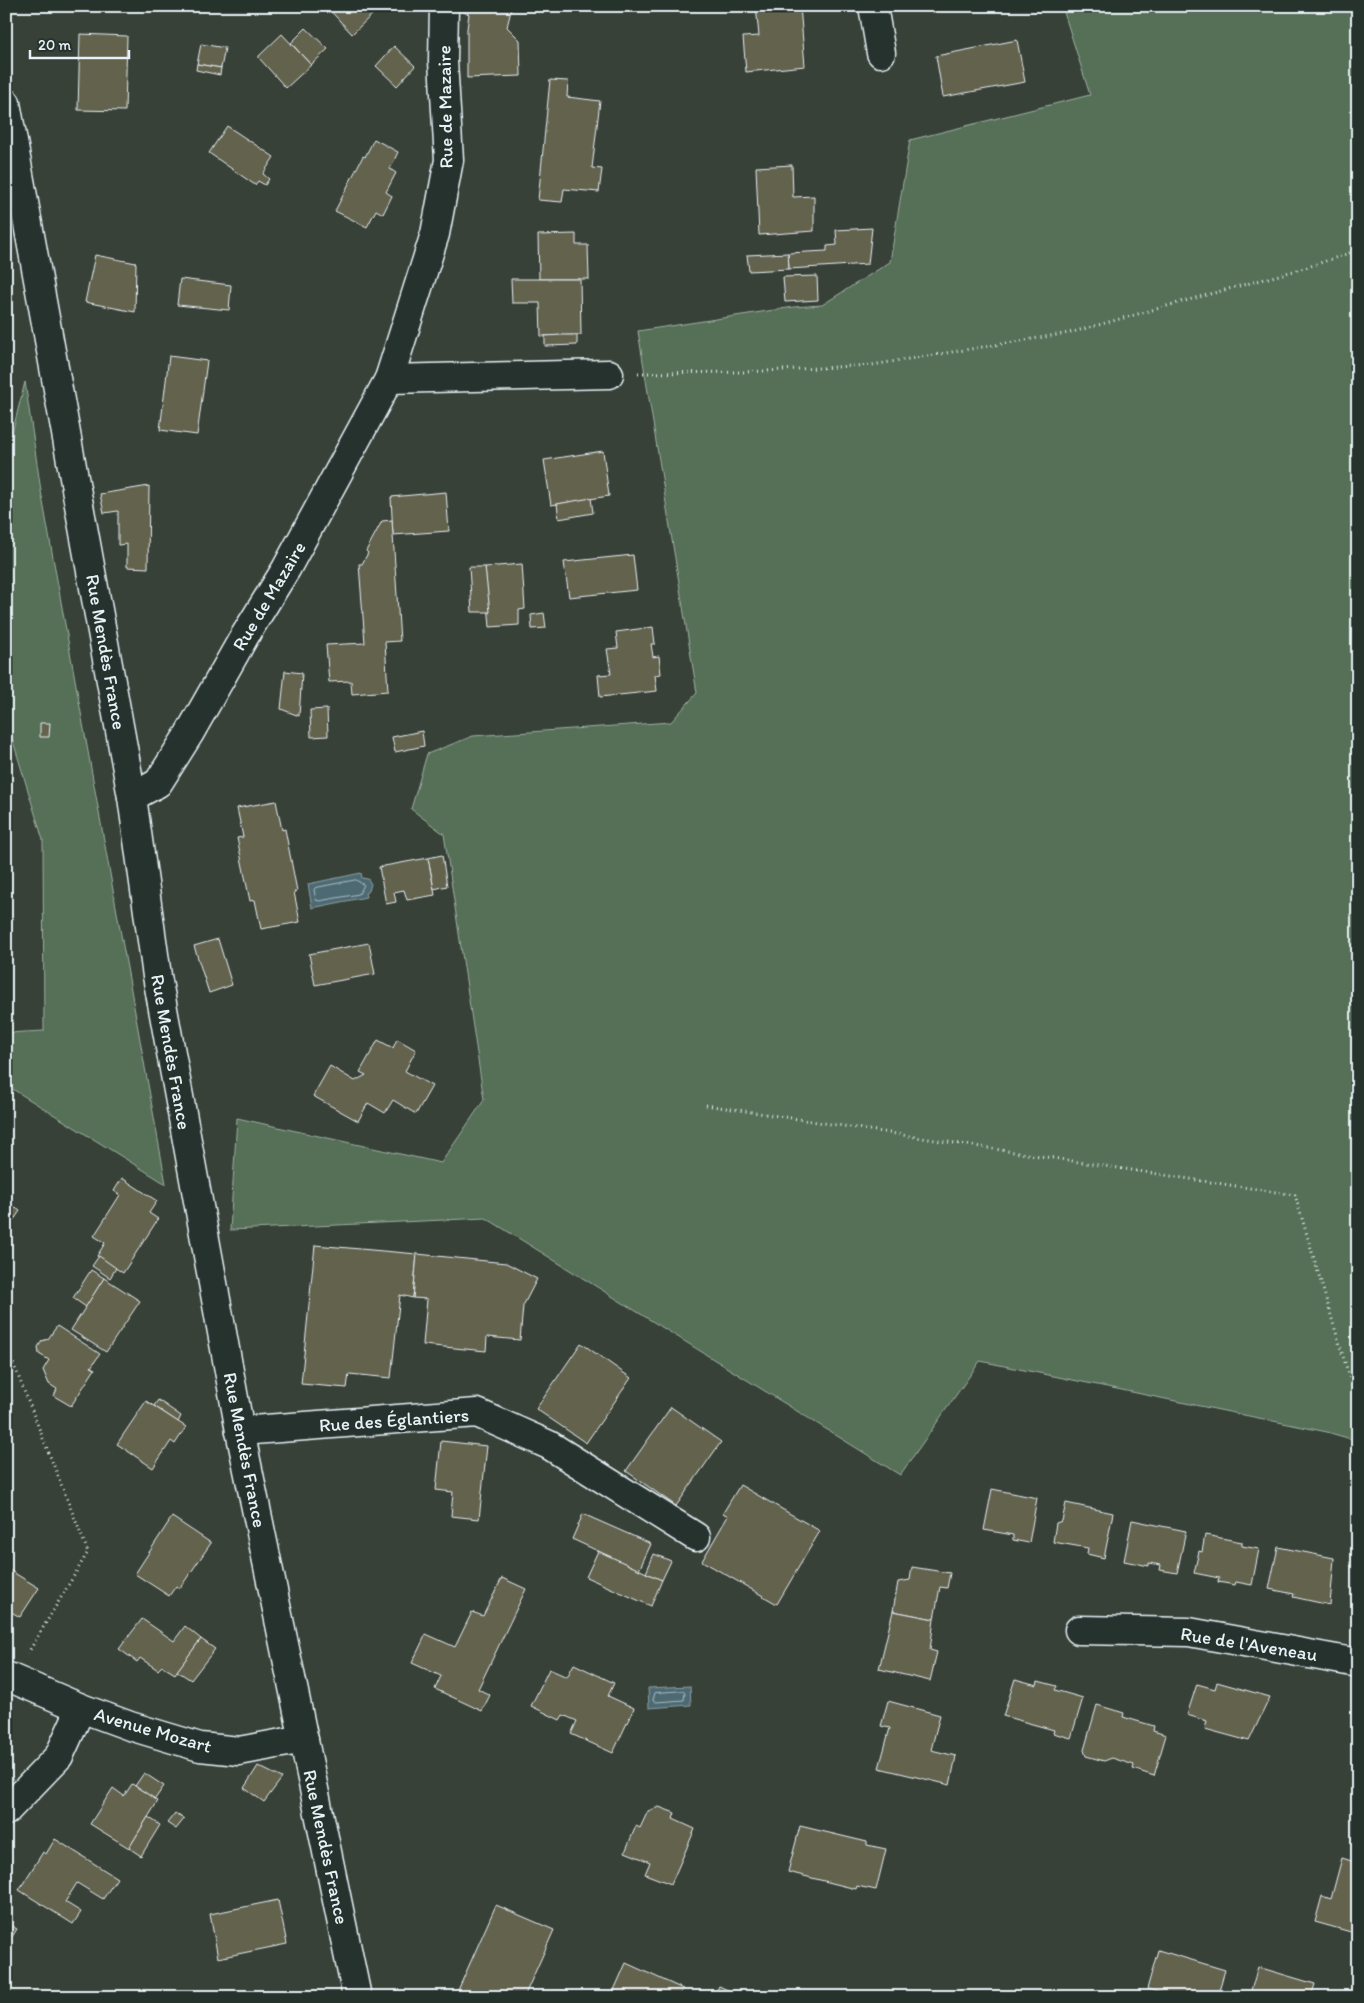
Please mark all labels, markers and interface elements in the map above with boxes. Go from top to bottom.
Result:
scale bar [30,28,129,60]
text: 20 m [38,36,72,54]
street label: Rue de Mazaire [432,45,458,169]
street label: Rue de Mazaire [227,537,311,655]
street label: Rue Mendès France [81,572,131,732]
street label: Rue Mendès France [146,972,196,1132]
street label: Rue Mendès France [219,1370,271,1530]
street label: Rue des Églantiers [318,1403,470,1437]
street label: Rue de l'Aveneau [1179,1622,1320,1666]
street label: Avenue Mozart [92,1702,214,1758]
street label: Rue Mendès France [298,1768,354,1926]

